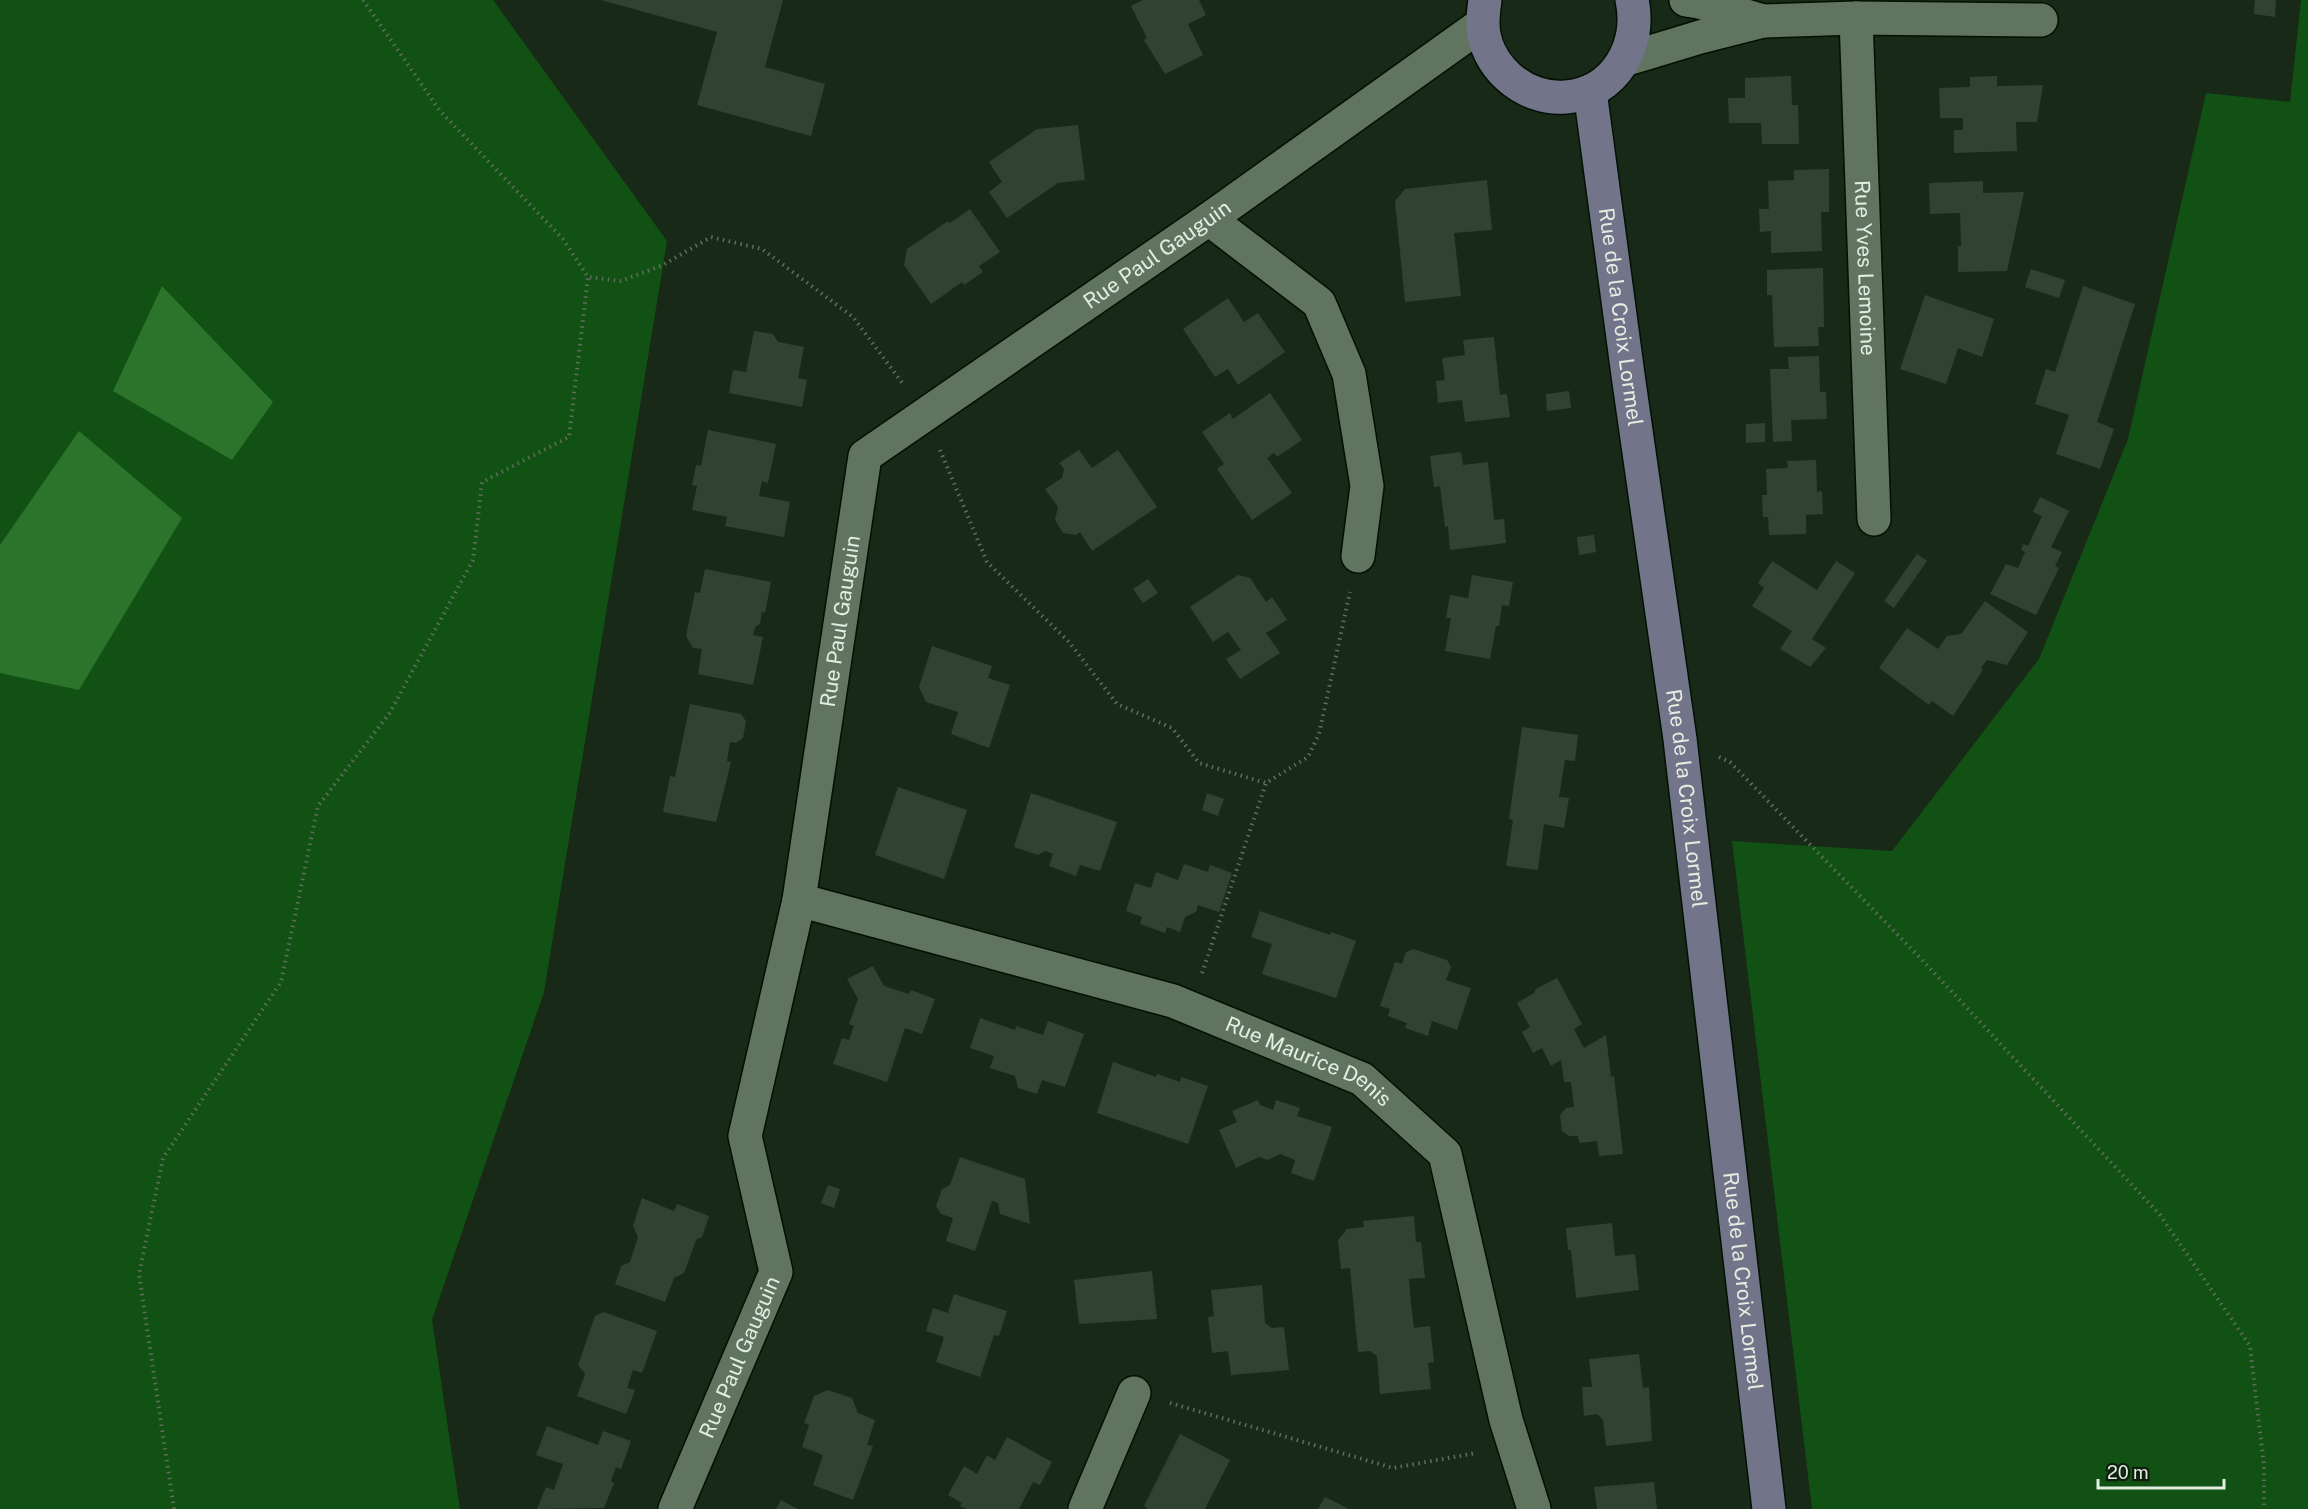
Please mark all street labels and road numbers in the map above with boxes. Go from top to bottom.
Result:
street label: Rue Yves Lemoine [1850,179,1881,356]
street label: Rue Paul Gauguin [1078,195,1235,314]
street label: Rue de la Croix Lormel [1594,206,1648,428]
street label: Rue Paul Gauguin [815,534,865,709]
street label: Rue de la Croix Lormel [1661,687,1712,909]
street label: Rue Maurice Denis [1222,1011,1397,1111]
street label: Rue de la Croix Lormel [1718,1170,1768,1392]
street label: Rue Paul Gauguin [694,1272,785,1442]

